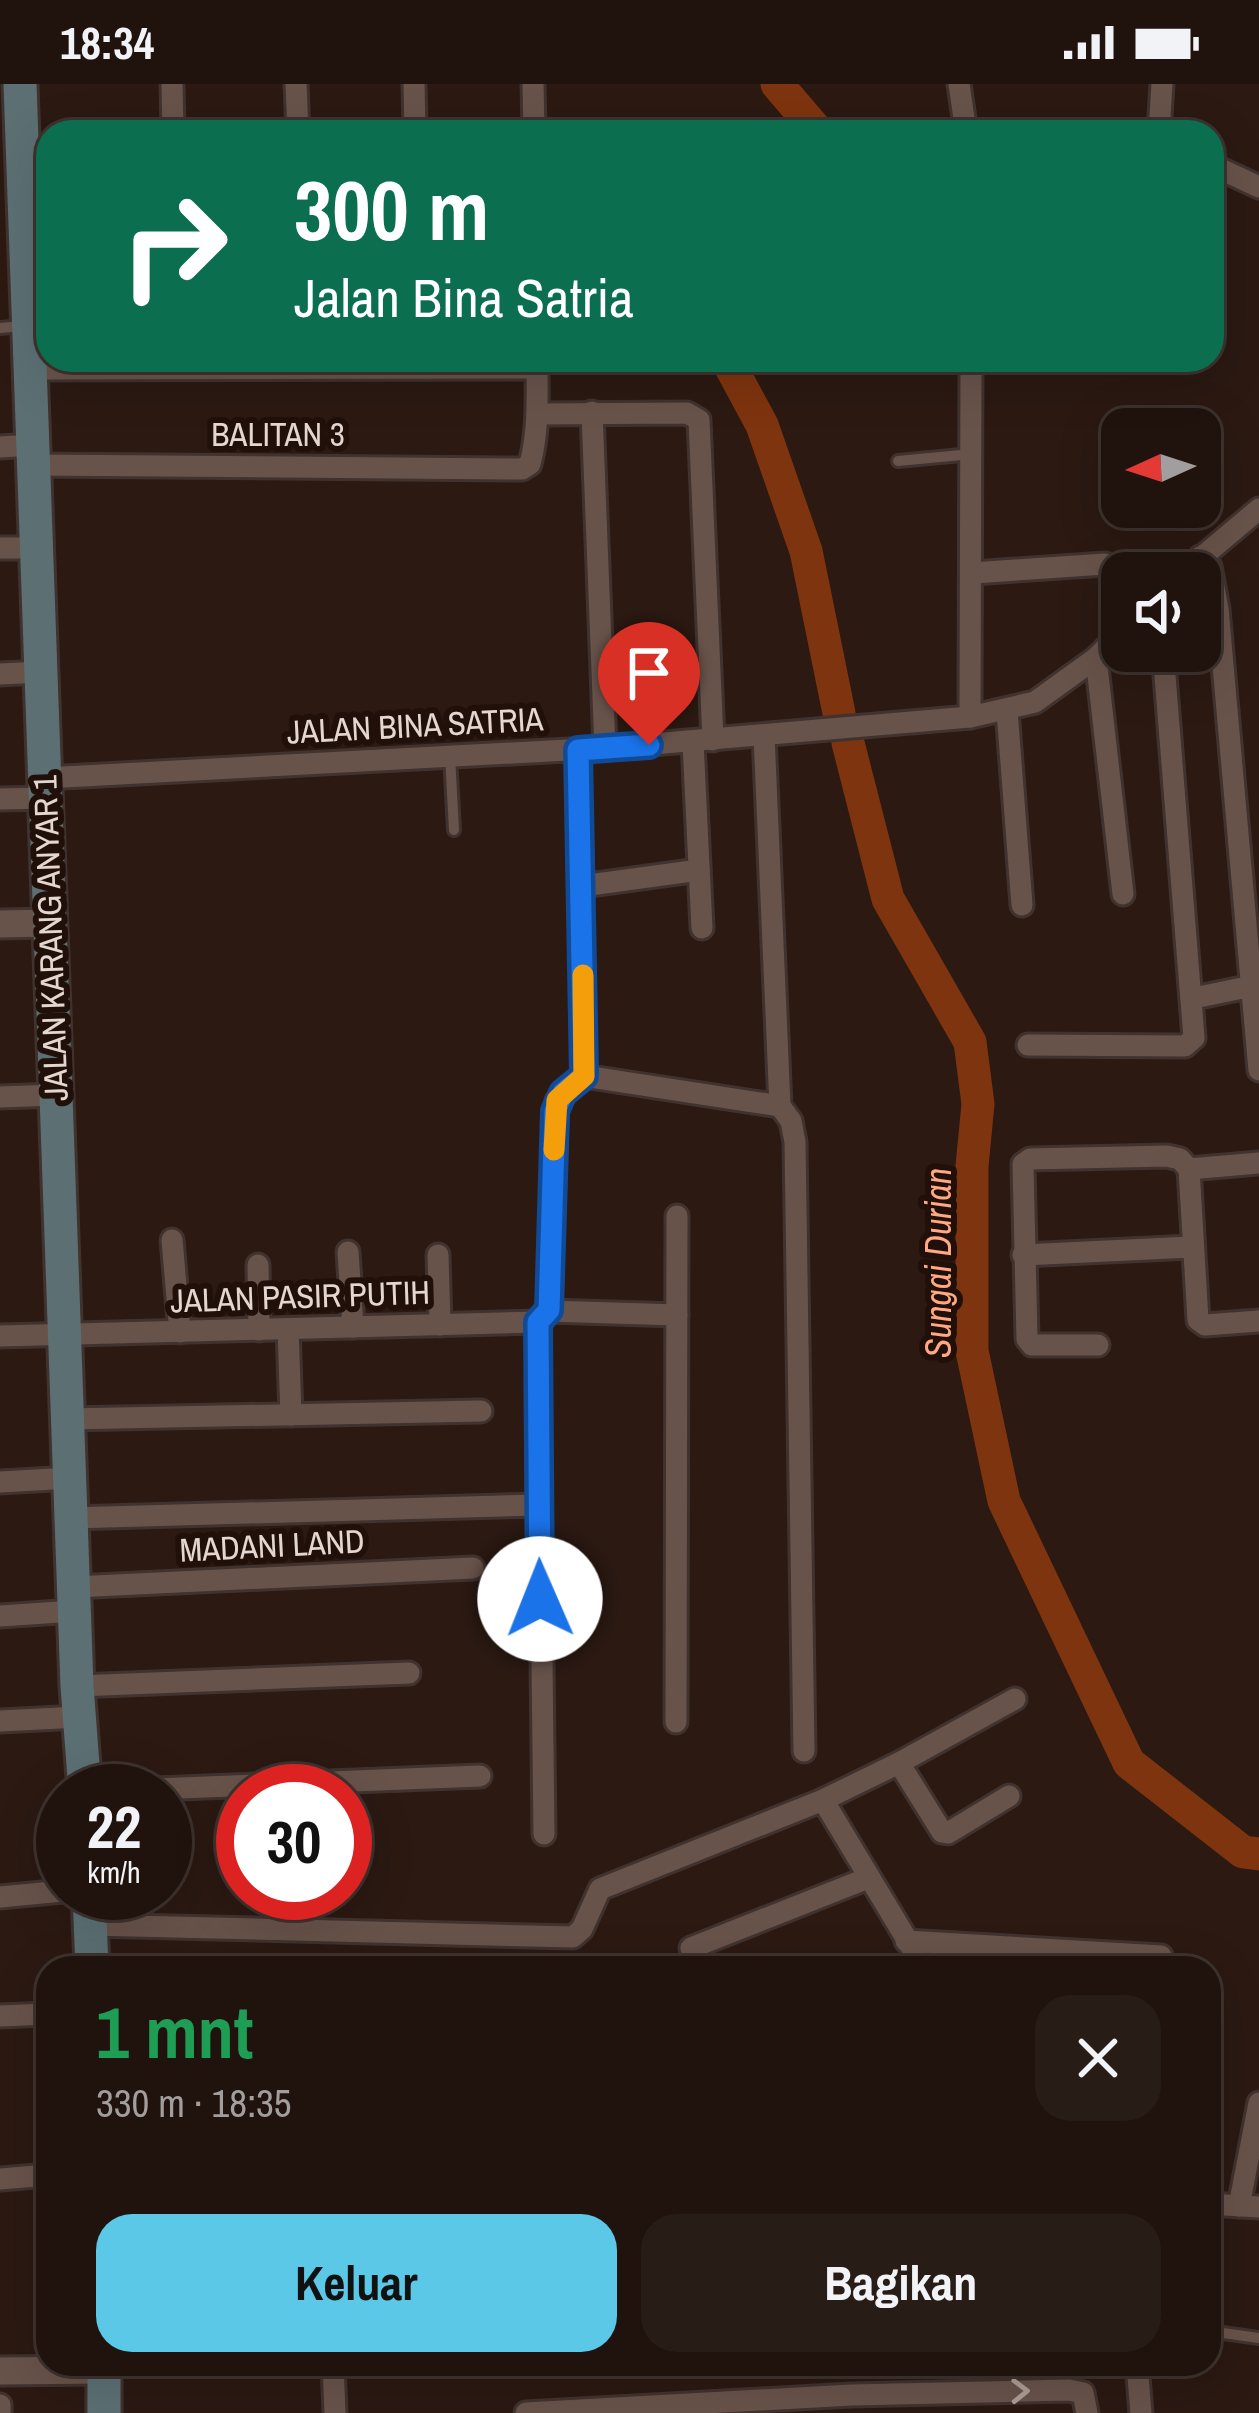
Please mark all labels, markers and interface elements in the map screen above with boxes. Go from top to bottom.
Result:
text: 18:34 [60,12,154,73]
text: 300 m [294,153,489,266]
icon: right [96,168,252,324]
text: Jalan Bina Satria [294,261,634,334]
north arrow [1101,408,1221,528]
map controls [1101,408,1221,672]
street label: BALITAN 3 [211,412,345,456]
button: sound [1101,552,1221,672]
pin [598,622,700,745]
icon: arrive [616,640,682,706]
street label: JALAN BINA SATRIA [286,696,545,754]
street label: JALAN KARANG ANYAR 1 [22,774,78,1102]
water label: Sungai Durian [914,1168,962,1358]
street label: JALAN PASIR PUTIH [169,1269,431,1323]
street label: MADANI LAND [179,1518,365,1572]
position arrow [477,1536,603,1662]
speed limit sign: 30 [216,1764,372,1920]
text: 22 [87,1786,141,1867]
text: km/h [87,1852,141,1892]
text: 1 mnt [96,1983,253,2080]
button: close [1035,1995,1161,2121]
text: 330 m · 18:35 [96,2077,292,2129]
button: Keluar [96,2214,617,2352]
button: Bagikan [641,2214,1161,2352]
one-way arrow [1011,2378,1030,2404]

